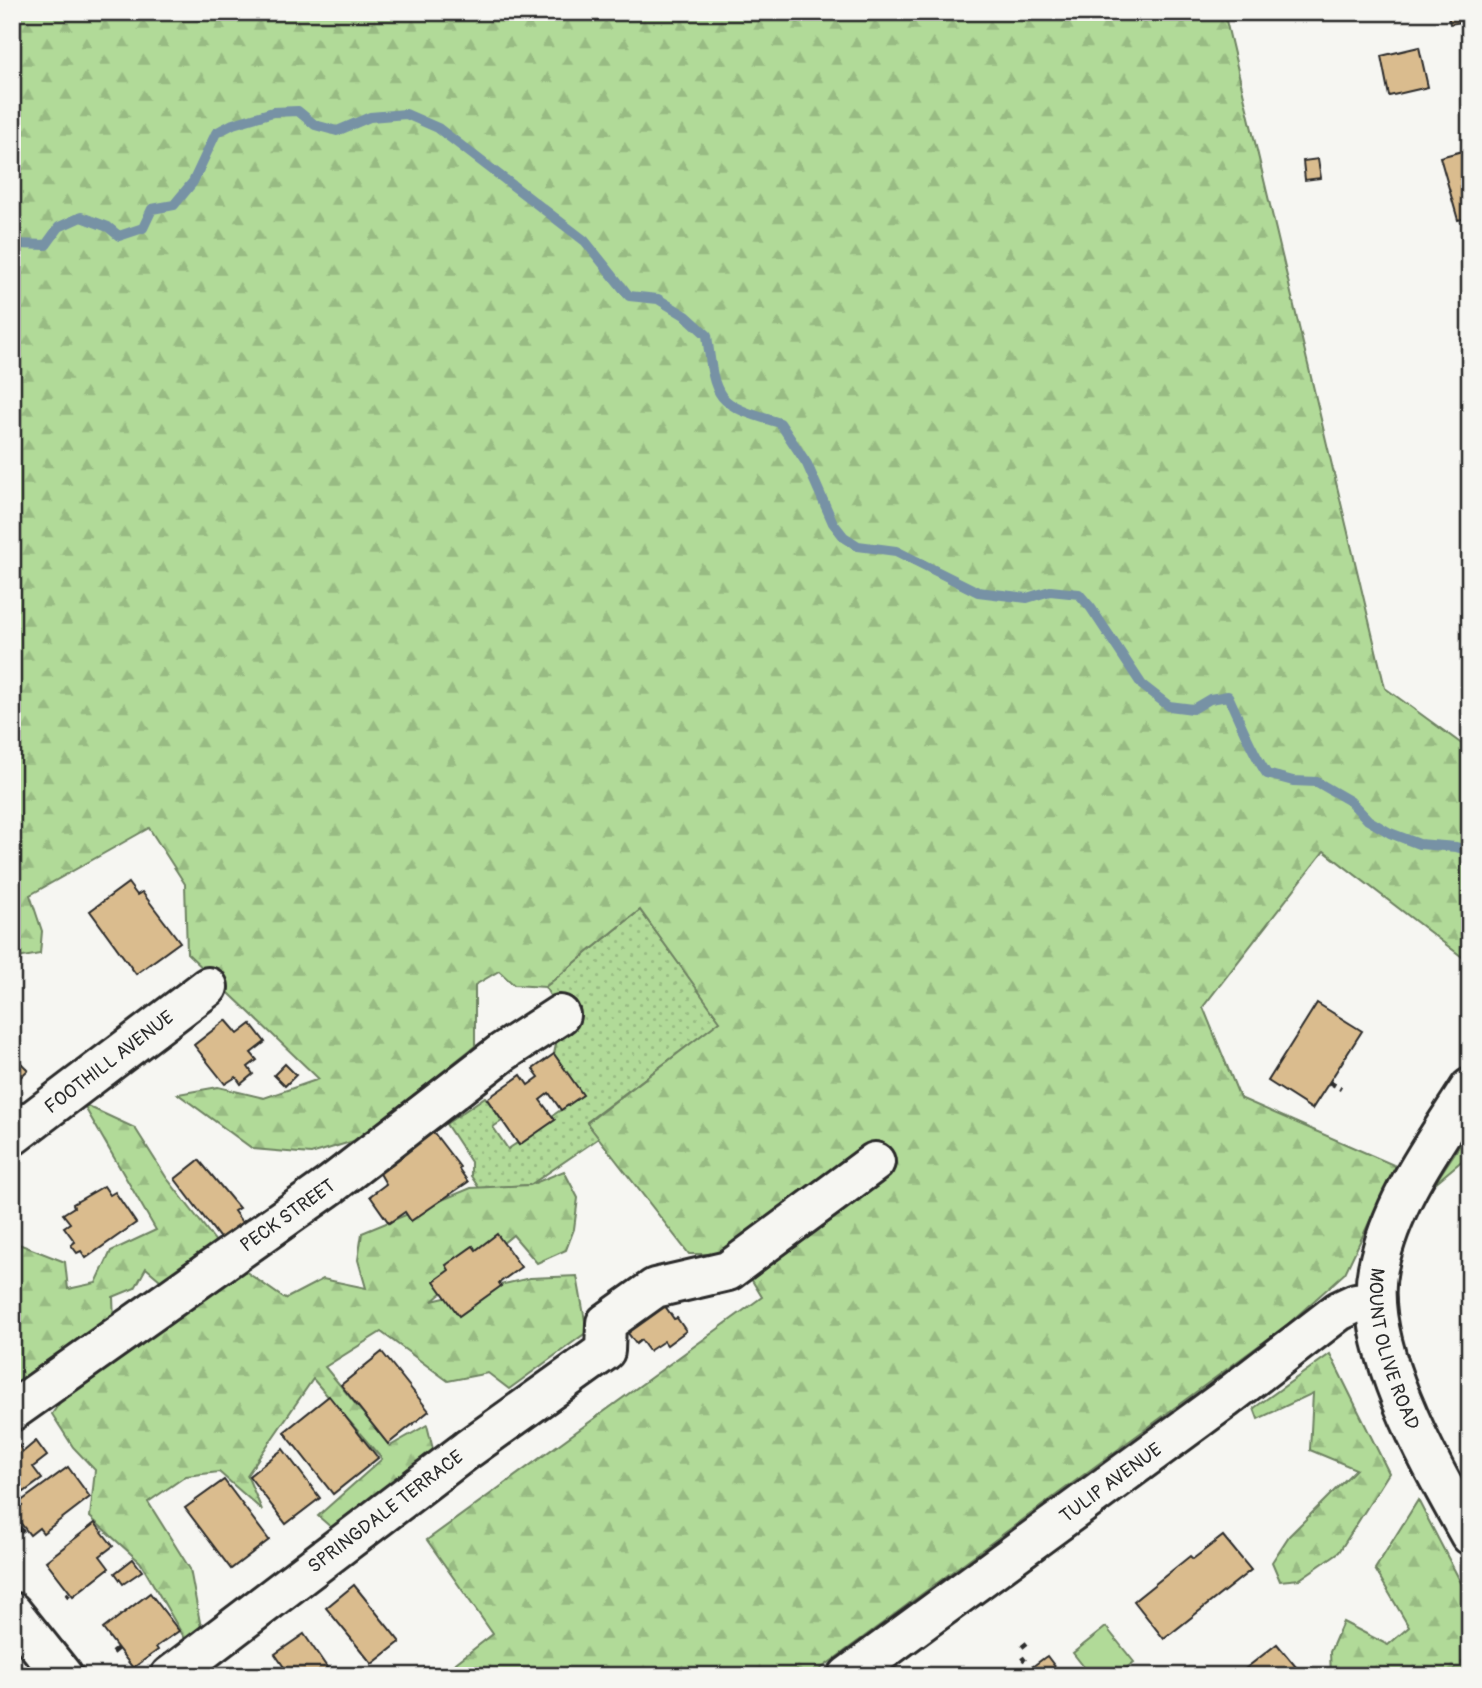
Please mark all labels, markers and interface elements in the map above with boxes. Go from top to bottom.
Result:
street label: FOOTHILL AVENUE [40,1005,179,1119]
street label: PECK STREET [236,1174,340,1257]
street label: MOUNT OLIVE ROAD [1364,1266,1425,1434]
street label: TULIP AVENUE [1055,1438,1167,1528]
street label: SPRINGDALE TERRACE [303,1445,468,1579]

